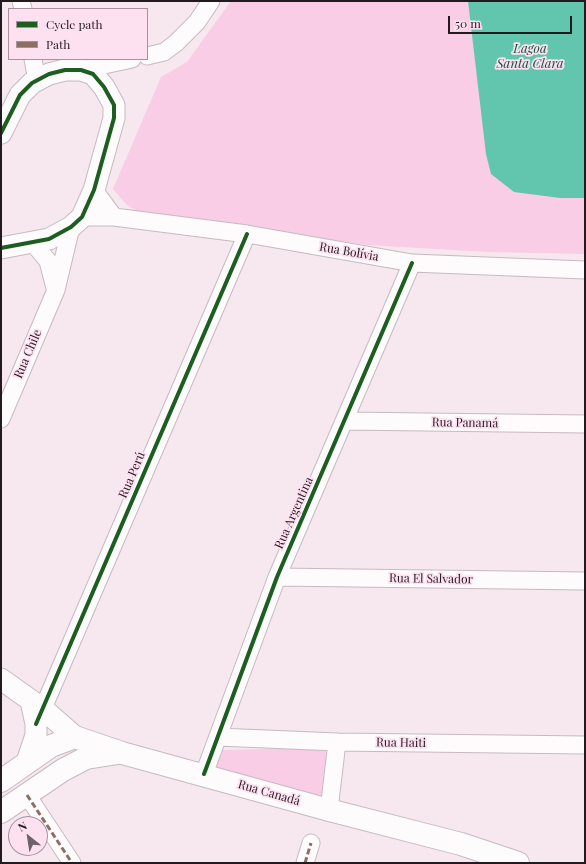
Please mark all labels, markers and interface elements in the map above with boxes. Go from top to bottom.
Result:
legend [8,8,148,60]
scale bar [450,8,574,34]
text: 50 m [455,15,481,31]
text: Cycle path [46,16,103,32]
text: Path [46,36,70,52]
water label: Lagoa Santa Clara [496,41,564,72]
street label: Rua Bolívia [318,240,380,264]
street label: Rua Chile [11,327,45,381]
street label: Rua Panamá [432,415,498,431]
street label: Rua Perú [116,450,148,500]
street label: Rua Argentina [272,475,316,551]
street label: Rua El Salvador [389,571,473,587]
street label: Rua Haiti [376,735,426,751]
street label: Rua Canadá [236,777,302,809]
north arrow [8,816,48,856]
text: N [15,818,29,835]

